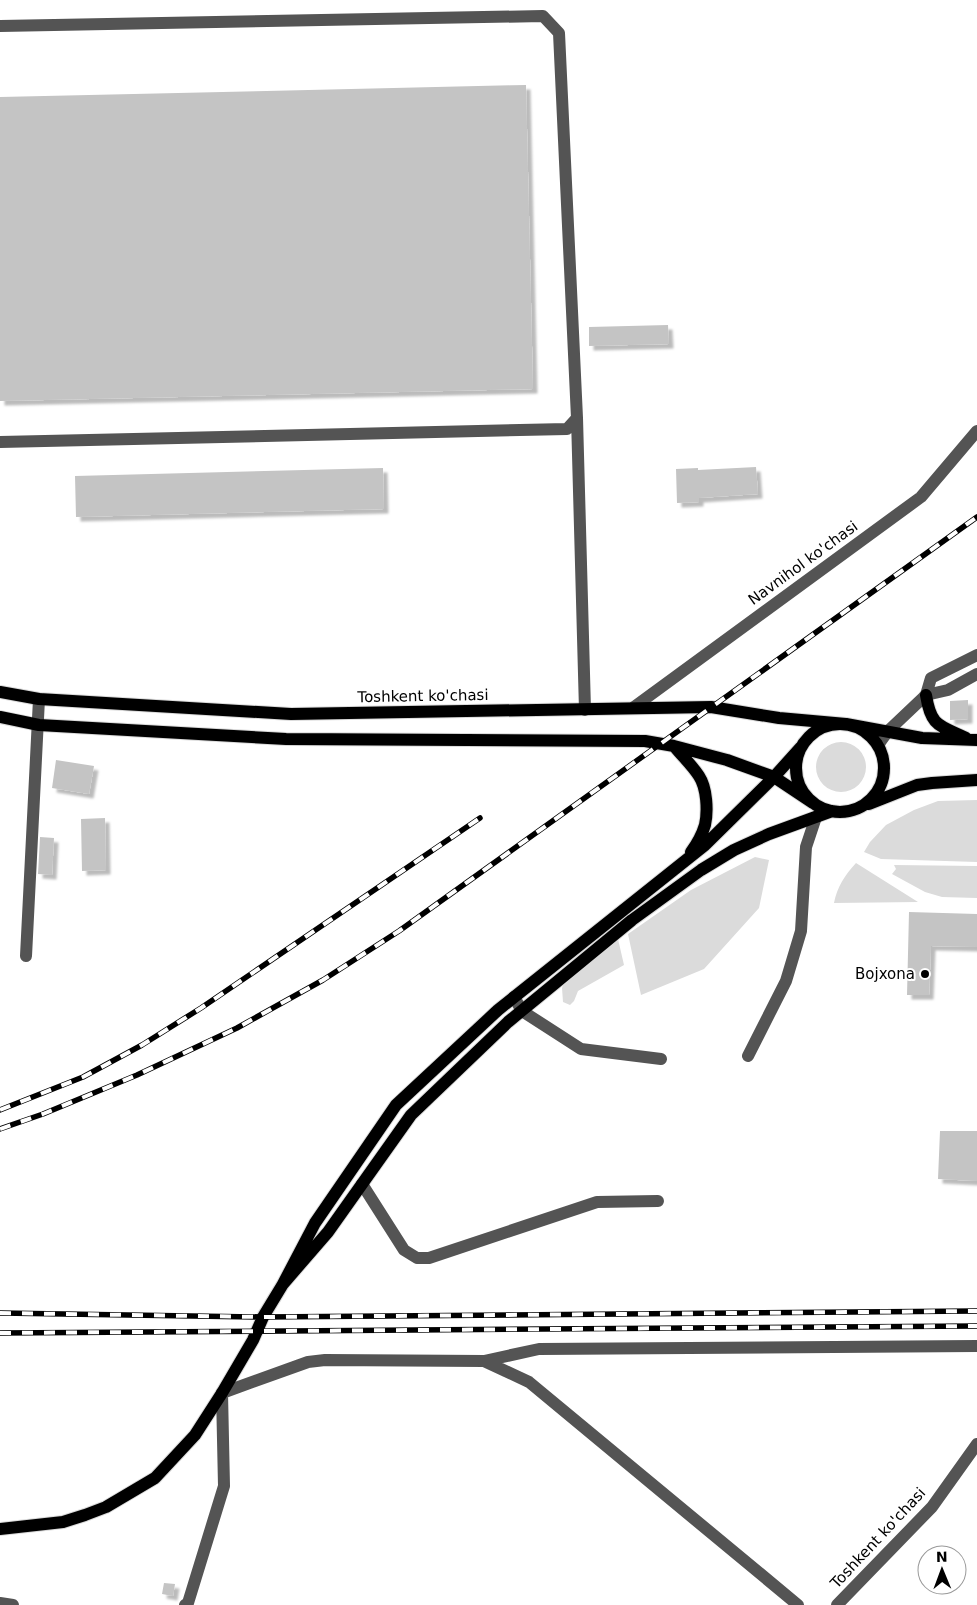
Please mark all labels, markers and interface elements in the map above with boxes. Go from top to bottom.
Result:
street label: Navnihol ko'chasi [745,517,861,609]
street label: Toshkent ko'chasi [356,686,489,706]
place label: Bojxona [855,965,915,983]
marker: Bojxona [919,968,931,980]
street label: Toshkent ko'chasi [826,1484,929,1593]
north arrow [917,1545,967,1595]
text: N [936,1549,948,1565]

